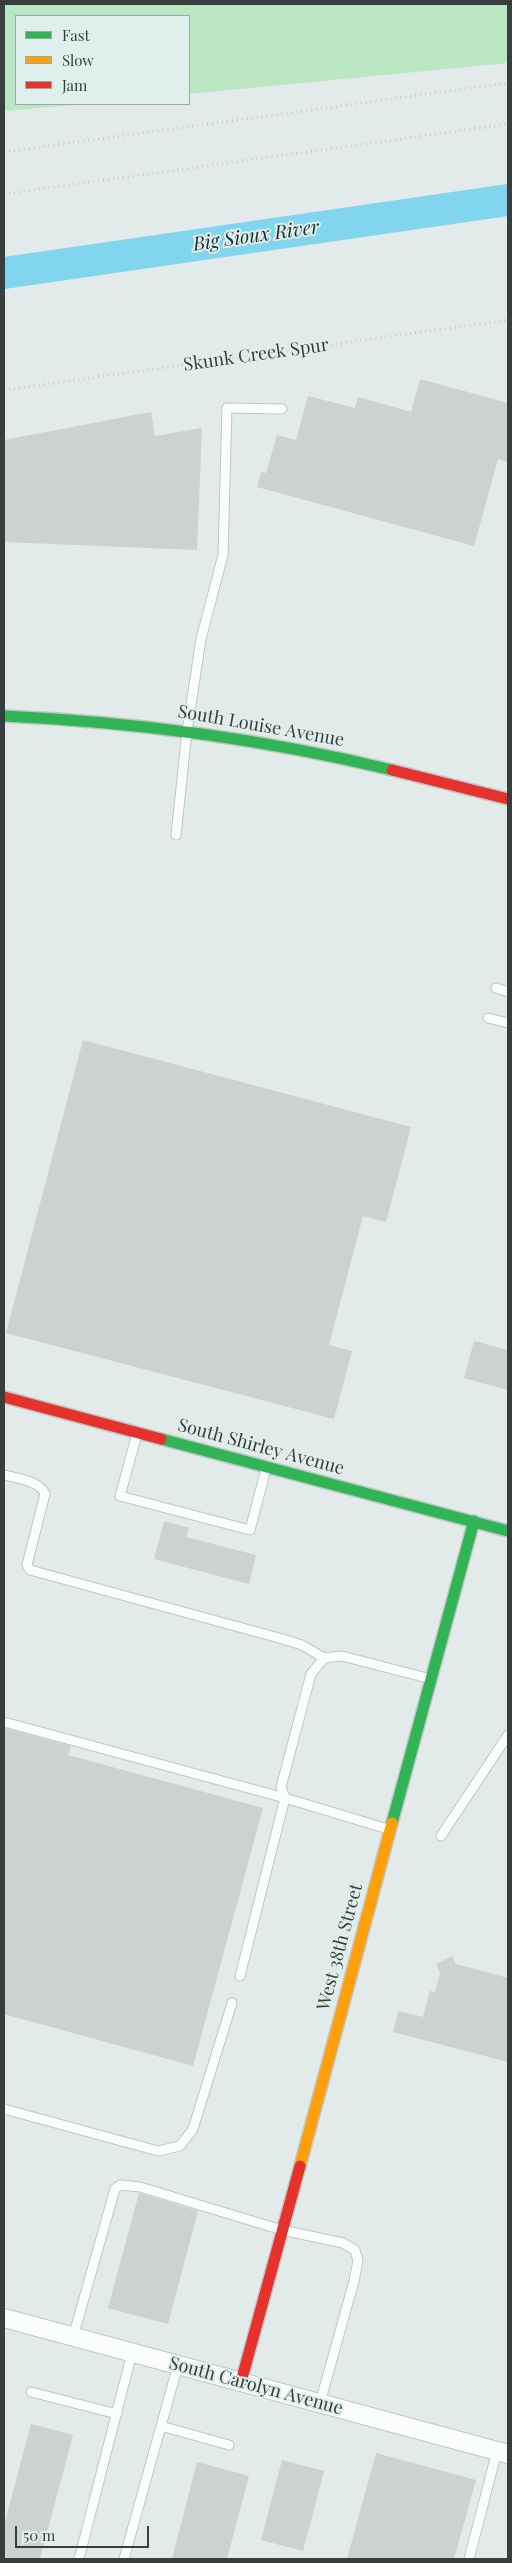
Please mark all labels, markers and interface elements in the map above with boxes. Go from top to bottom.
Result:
legend [15,15,190,105]
text: Fast [62,25,90,45]
text: Slow [62,50,94,70]
text: Jam [62,75,87,95]
water label: Big Sioux River [192,216,320,256]
street label: Skunk Creek Spur [182,334,330,376]
street label: South Louise Avenue [176,701,346,751]
street label: South Shirley Avenue [175,1414,347,1480]
street label: West 38th Street [313,1881,367,2013]
street label: South Carolyn Avenue [167,2352,345,2420]
scale bar [18,2516,151,2548]
text: 50 m [23,2525,55,2545]

